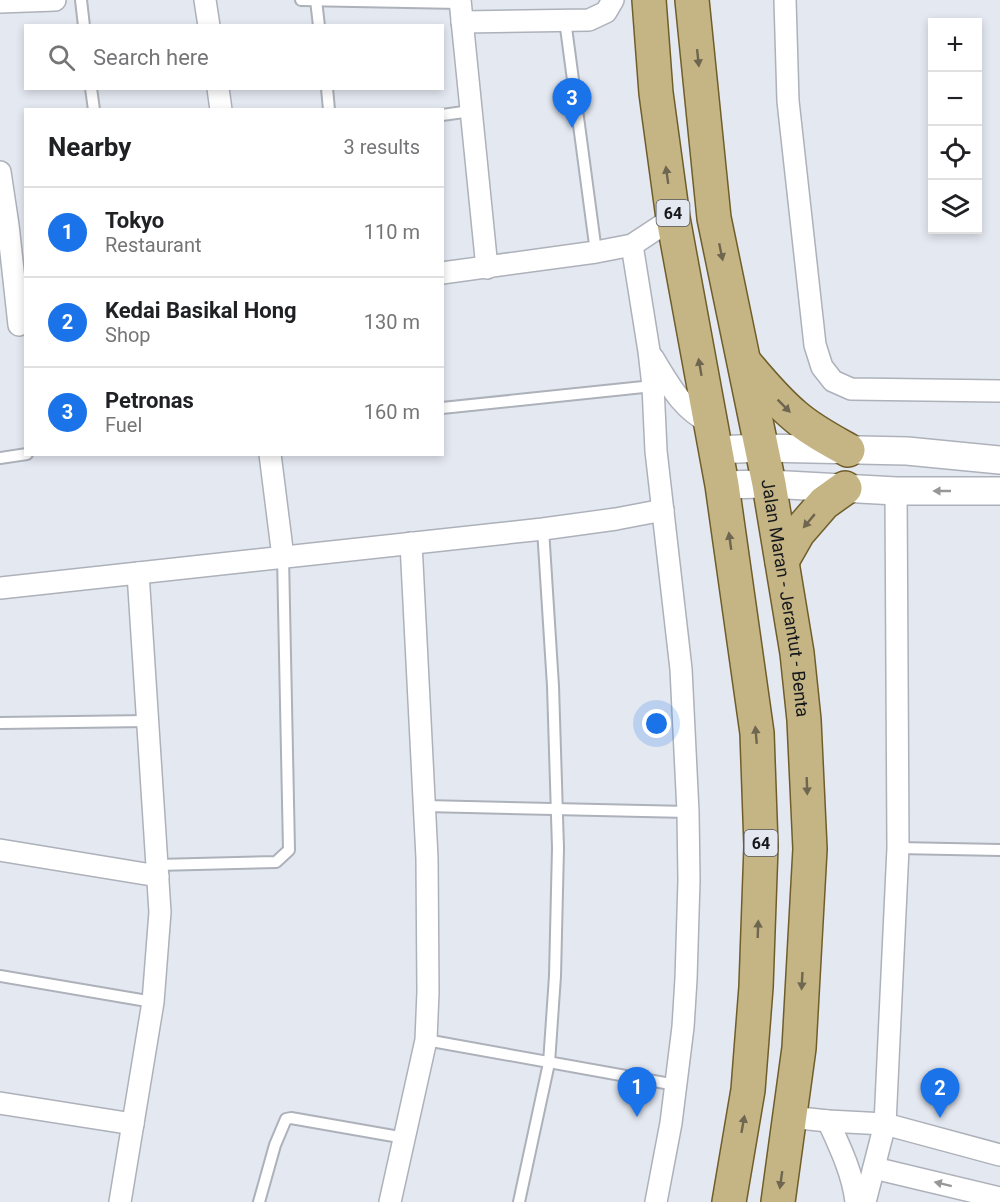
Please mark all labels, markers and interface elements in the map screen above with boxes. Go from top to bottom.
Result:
map controls [928,18,982,234]
button: + [928,18,982,72]
search box [24,24,444,90]
icon: search [45,41,78,74]
text: Search here [93,45,209,70]
one-way arrow [693,49,703,68]
button: − [928,72,982,126]
pin: 3 [552,78,592,128]
button: locate [928,126,982,180]
text: Nearby [48,132,131,162]
text: 3 results [344,135,420,159]
one-way arrow [663,165,672,184]
button: layers [928,180,982,234]
road number: 64 [656,200,690,226]
text: Tokyo [105,208,164,233]
text: 1 [62,220,73,244]
text: 110 m [364,220,420,244]
text: Restaurant [105,233,202,257]
one-way arrow [717,242,727,261]
text: Kedai Basikal Hong [105,298,297,323]
text: 2 [62,310,73,334]
text: 130 m [364,310,420,334]
text: Shop [105,323,151,347]
one-way arrow [695,357,704,376]
text: Petronas [105,388,194,413]
one-way arrow [777,398,791,412]
text: 3 [62,400,73,424]
text: 160 m [364,400,420,424]
text: Fuel [105,413,142,437]
street label: Jalan Maran - Jerantut - Benta [758,477,814,718]
one-way arrow [932,486,951,496]
one-way arrow [803,513,816,528]
one-way arrow [725,532,734,551]
your location [642,709,671,738]
one-way arrow [752,725,761,744]
one-way arrow [802,777,812,796]
road number: 64 [744,830,777,856]
one-way arrow [753,920,763,939]
one-way arrow [798,971,807,990]
pin: 1 [618,1068,656,1117]
pin: 2 [920,1068,960,1118]
one-way arrow [738,1114,747,1133]
one-way arrow [777,1171,786,1190]
one-way arrow [934,1179,952,1189]

